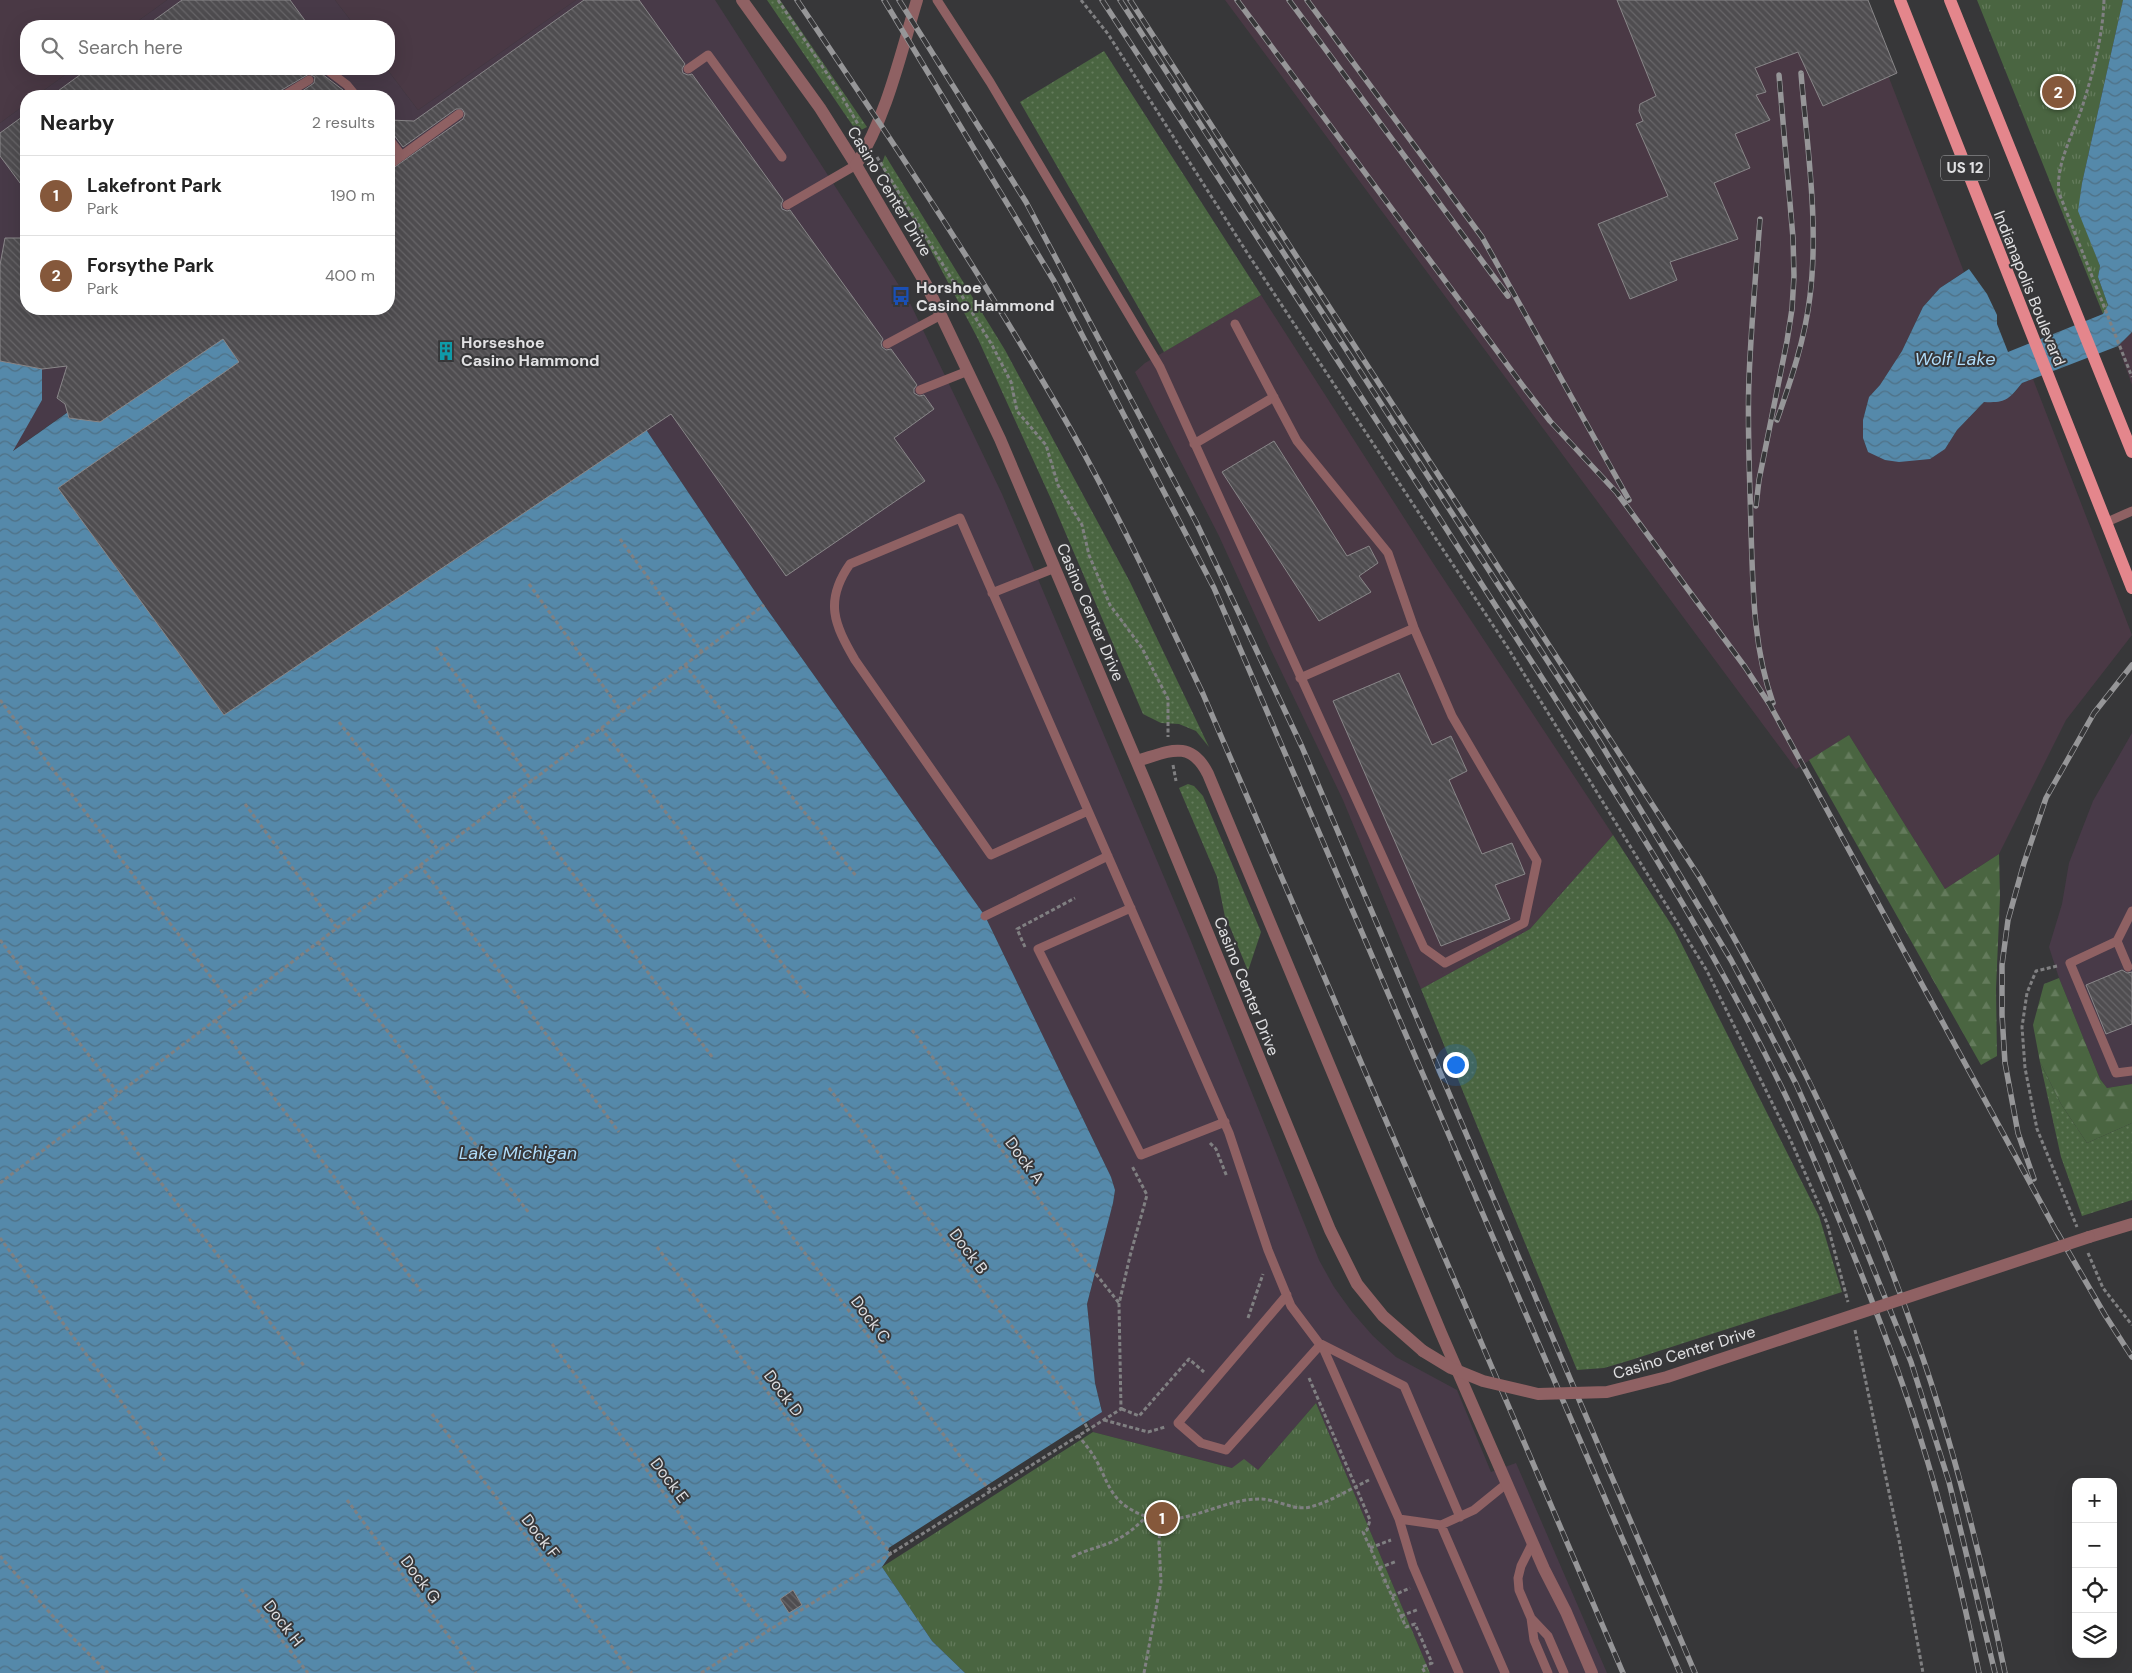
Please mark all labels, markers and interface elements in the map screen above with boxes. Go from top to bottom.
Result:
search box [20,20,395,75]
icon: search [38,34,66,62]
text: Search here [78,35,183,60]
pin: 2 [2042,73,2074,111]
text: Nearby [40,109,114,137]
text: 2 results [312,112,375,133]
street label: Casino Center Drive [842,122,937,260]
road number: US 12 [1941,156,1989,180]
text: Lakefront Park [87,173,222,198]
text: 1 [53,185,59,206]
text: 190 m [331,185,375,206]
text: Park [87,198,119,219]
street label: Indianapolis Boulevard [1989,207,2070,369]
text: Forsythe Park [87,253,214,278]
text: 2 [51,265,61,286]
text: 400 m [325,265,375,286]
place label: Horshoe Casino Hammond [916,277,1055,316]
text: Park [87,278,119,299]
bus stop icon: Horshoe Casino Hammond [890,285,912,307]
place label: Horseshoe Casino Hammond [461,332,600,371]
building icon: Horseshoe Casino Hammond [435,340,457,362]
water label: Wolf Lake [1914,347,1996,371]
street label: Casino Center Drive [1052,540,1129,684]
street label: Casino Center Drive [1209,914,1284,1059]
your location [1443,1052,1469,1078]
street label: Dock A [1000,1133,1049,1188]
water label: Lake Michigan [459,1141,577,1165]
street label: Dock B [945,1224,993,1278]
street label: Dock C [846,1292,895,1347]
street label: Casino Center Drive [1610,1321,1758,1384]
street label: Dock D [759,1366,808,1421]
street label: Dock E [646,1454,693,1507]
map controls [2072,1478,2117,1658]
button: + [2072,1478,2117,1523]
pin: 1 [1146,1499,1178,1537]
street label: Dock F [517,1510,565,1563]
button: − [2072,1523,2117,1568]
street label: Dock G [396,1551,445,1607]
button: locate [2072,1568,2117,1613]
street label: Dock H [259,1596,308,1651]
button: layers [2072,1613,2117,1658]

